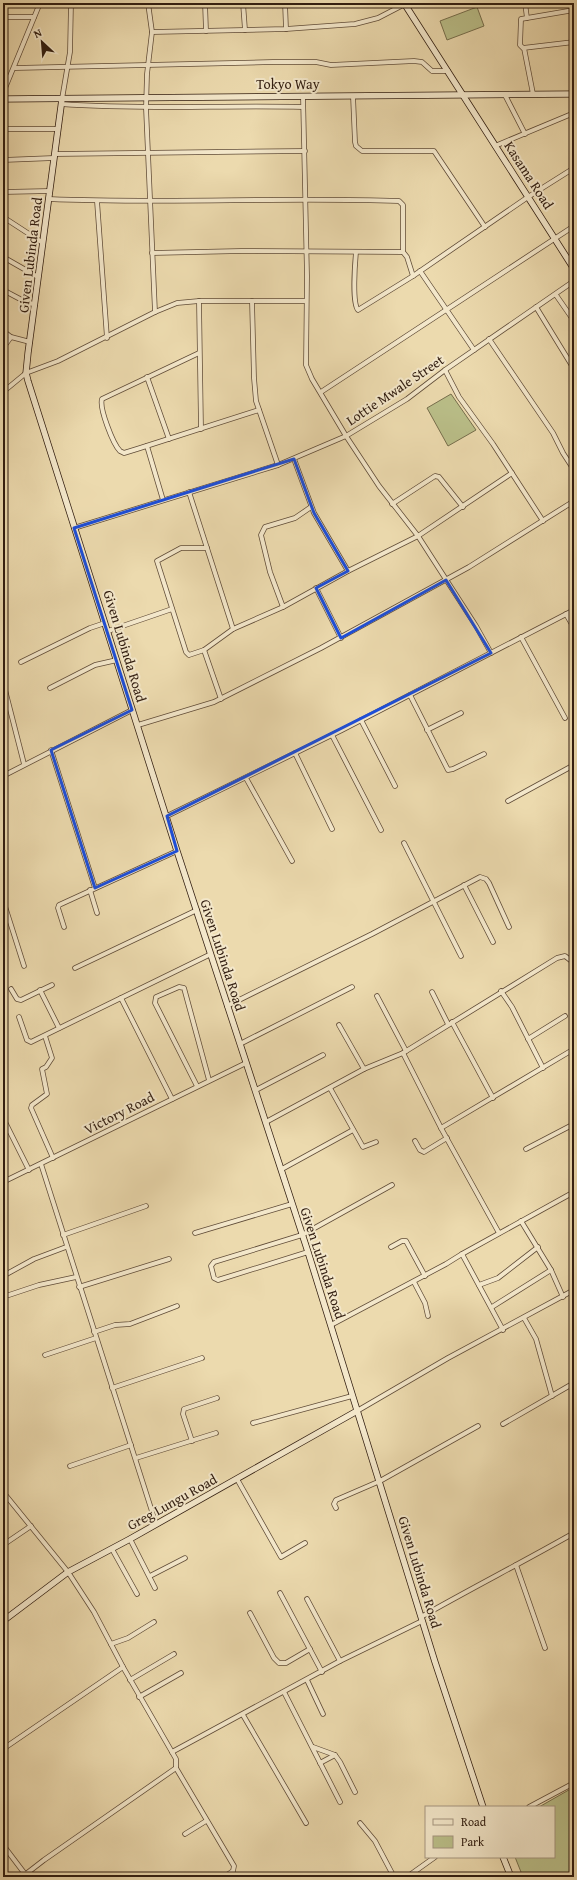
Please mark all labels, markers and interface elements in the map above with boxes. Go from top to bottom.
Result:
north arrow [22,22,62,62]
text: N [31,24,45,42]
street label: Tokyo Way [256,74,320,94]
street label: Kasama Road [500,137,559,213]
street label: Given Lubinda Road [13,196,47,314]
street label: Lottie Mwale Street [342,350,448,430]
street label: Given Lubinda Road [98,587,152,705]
street label: Given Lubinda Road [196,897,251,1014]
street label: Victory Road [80,1086,158,1139]
street label: Given Lubinda Road [296,1205,351,1322]
street label: Greg Lungu Road [124,1469,221,1535]
street label: Given Lubinda Road [393,1513,447,1631]
legend [425,1806,555,1858]
text: Road [461,1813,487,1830]
text: Park [461,1833,485,1850]

